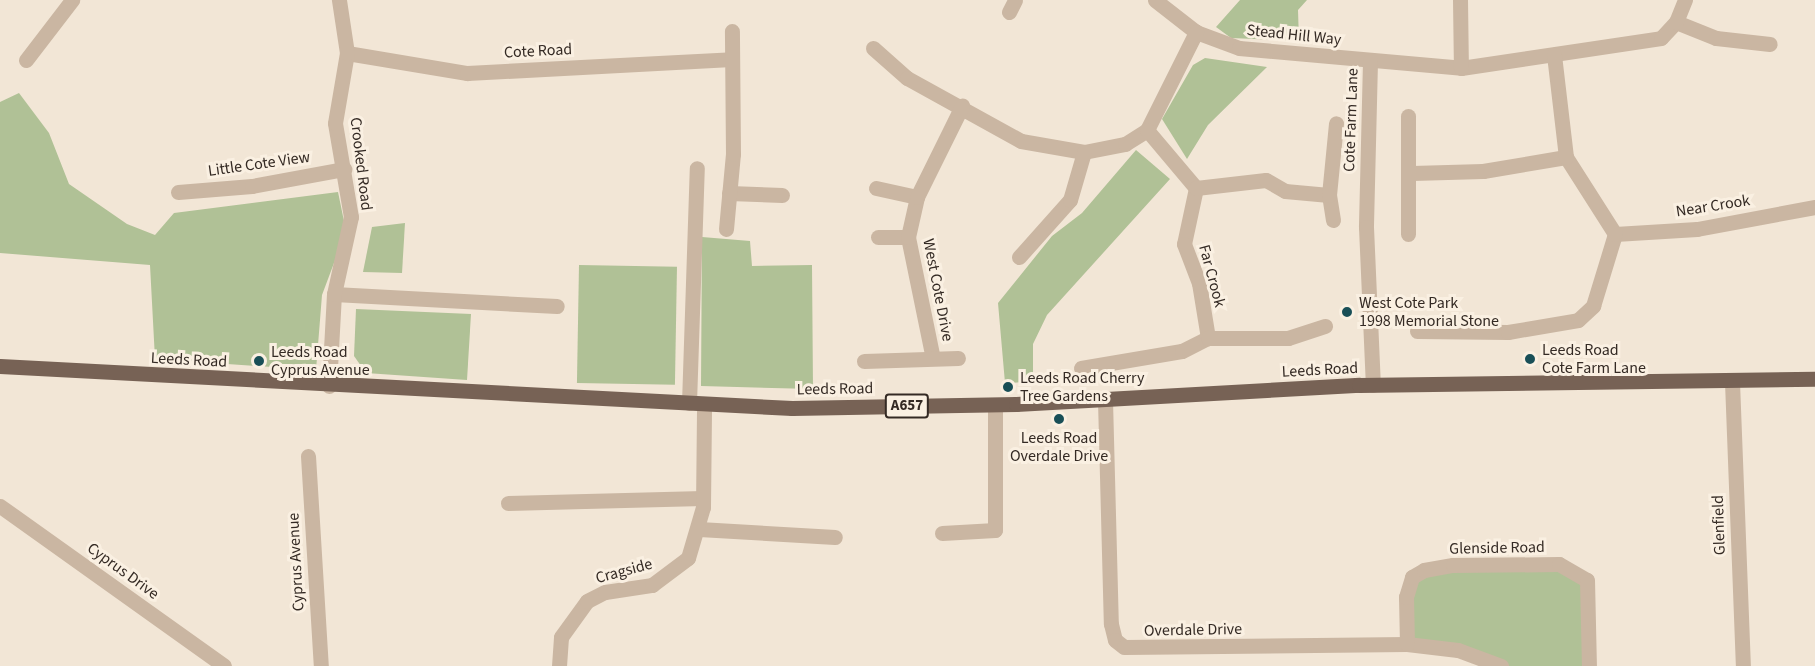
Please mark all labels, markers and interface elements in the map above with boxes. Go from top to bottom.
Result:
street label: Stead Hill Way [1246,20,1342,50]
street label: Cote Road [503,40,573,62]
street label: Cote Farm Lane [1340,68,1362,172]
street label: Crooked Road [346,116,376,212]
street label: Little Cote View [207,147,311,181]
street label: Near Crook [1675,191,1751,221]
street label: West Cote Drive [919,237,957,343]
street label: Far Crook [1194,243,1230,309]
place label: West Cote Park 1998 Memorial Stone [1359,293,1499,331]
marker: West Cote Park 1998 Memorial Stone [1340,305,1354,319]
place label: Leeds Road Cote Farm Lane [1542,340,1646,378]
place label: Leeds Road Cyprus Avenue [271,342,370,380]
street label: Leeds Road [150,348,228,372]
marker: Leeds Road Cote Farm Lane [1523,352,1537,366]
marker: Leeds Road Cyprus Avenue [252,354,266,368]
street label: Leeds Road [1281,358,1359,382]
place label: Leeds Road Cherry Tree Gardens [1020,368,1145,406]
street label: Leeds Road [797,379,873,399]
marker: Leeds Road Cherry Tree Gardens [1001,380,1015,394]
road number: A657 [884,394,930,418]
marker: Leeds Road Overdale Drive [1052,412,1066,426]
place label: Leeds Road Overdale Drive [1010,428,1108,466]
street label: Glenfield [1708,495,1730,555]
street label: Cyprus Avenue [284,512,308,612]
street label: Glenside Road [1449,538,1545,558]
street label: Cyprus Drive [83,539,163,603]
street label: Cragside [594,554,654,588]
street label: Overdale Drive [1144,620,1242,640]

